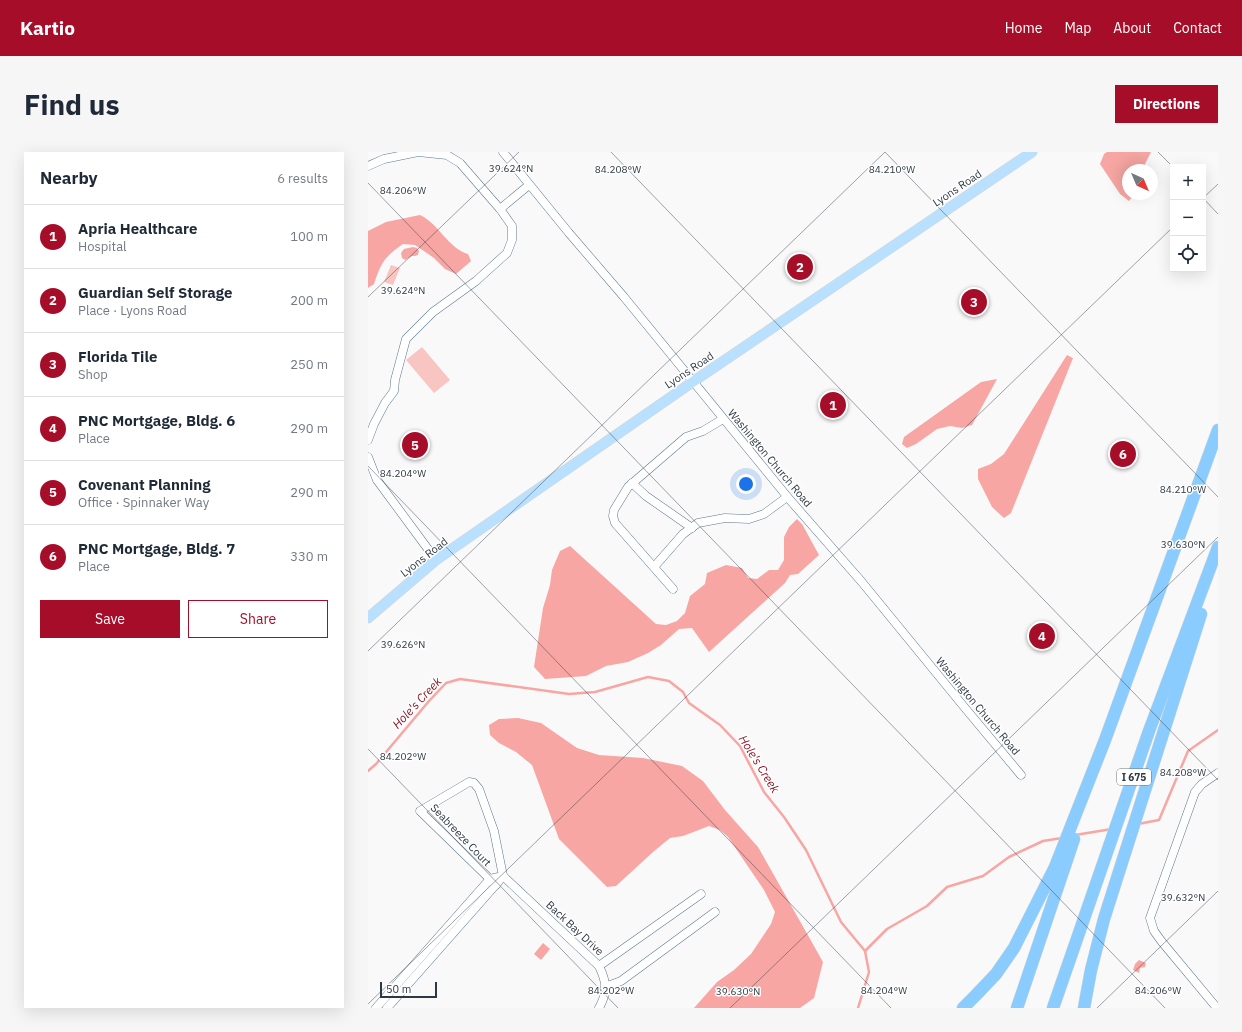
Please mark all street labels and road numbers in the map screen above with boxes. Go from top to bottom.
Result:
street label: Lyons Road [930,166,984,210]
street label: Lyons Road [662,348,716,392]
street label: Washington Church Road [725,406,815,510]
street label: Lyons Road [398,534,450,580]
street label: Washington Church Road [933,654,1023,758]
road number: I 675 [1117,769,1151,785]
street label: Seabreeze Court [428,801,494,869]
street label: Back Bay Drive [543,898,607,958]

